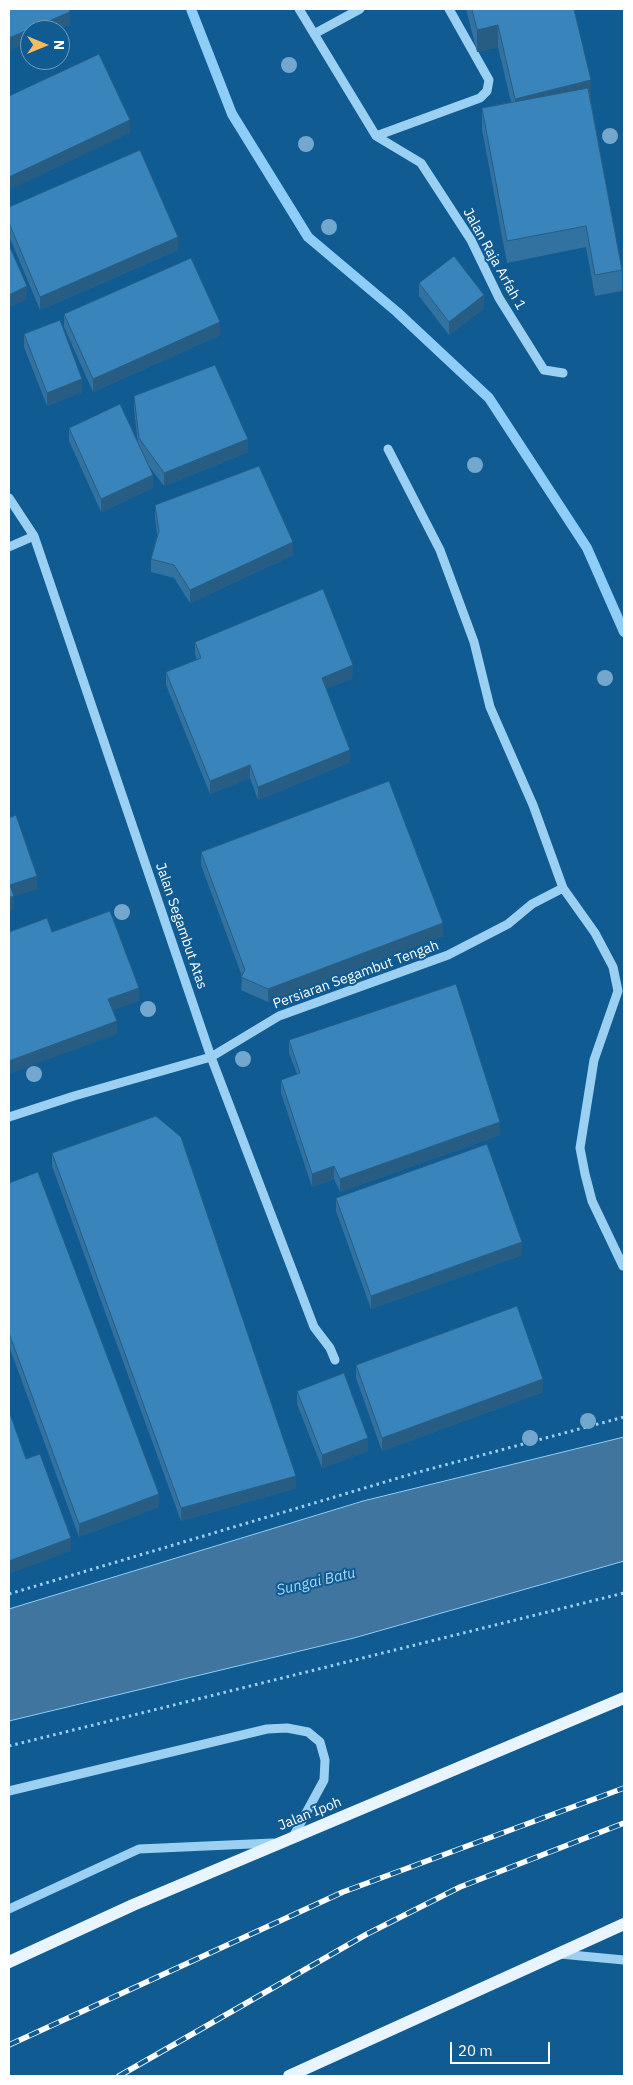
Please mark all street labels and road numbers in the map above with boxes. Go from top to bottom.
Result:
street label: Jalan Raja Arfah 1 [459,205,529,313]
street label: Jalan Segambut Atas [151,861,211,991]
street label: Persiaran Segambut Tengah [271,937,441,1013]
street label: Jalan Ipoh [276,1794,344,1834]

